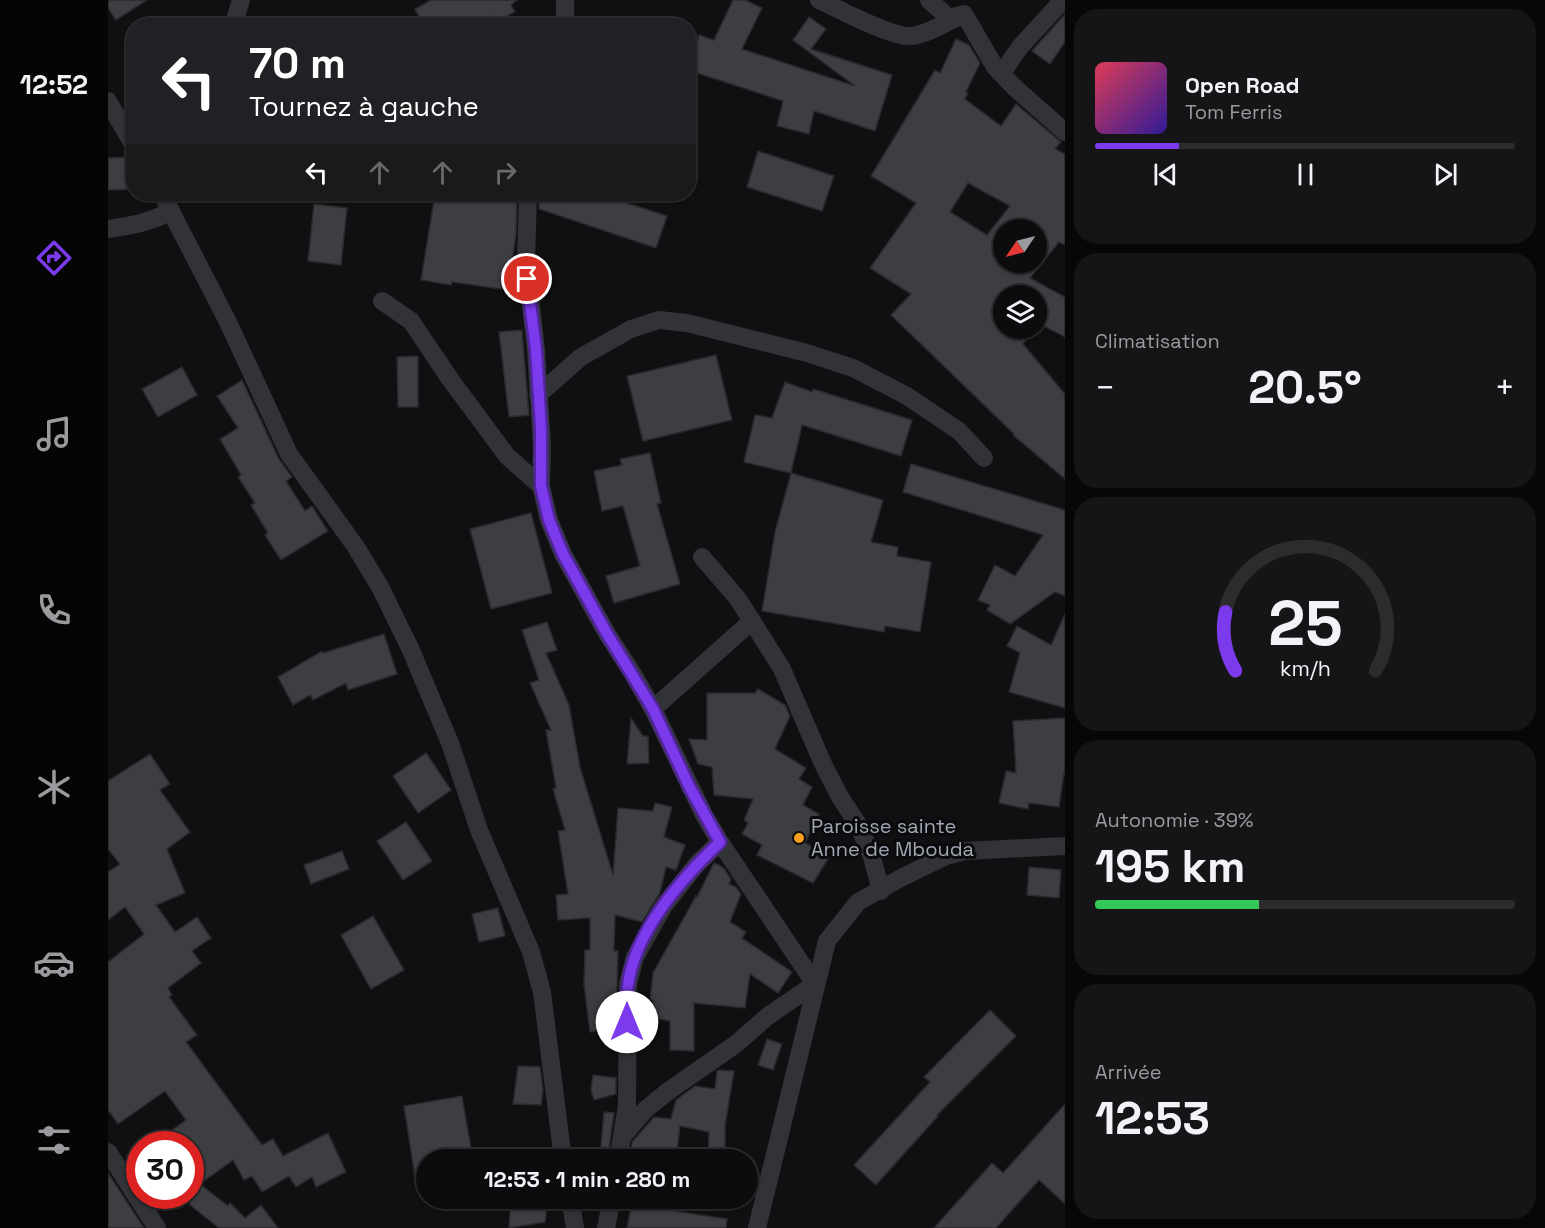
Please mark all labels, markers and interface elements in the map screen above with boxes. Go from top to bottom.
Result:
text: 70 m [249,37,346,90]
icon: left [150,42,228,120]
text: 12:52 [20,67,88,102]
text: Open Road [1185,71,1300,99]
text: Tournez à gauche [249,89,479,124]
text: Tom Ferris [1185,99,1283,125]
icon: left [300,156,333,189]
icon: ahead [363,156,396,189]
icon: ahead [426,156,459,189]
icon: right [489,156,522,189]
icon: previous [1149,158,1182,191]
icon: pause [1289,158,1322,191]
icon: next [1429,158,1462,191]
north arrow [993,219,1047,273]
map controls [993,219,1047,339]
icon: directions [33,237,75,279]
pin [501,253,552,304]
icon: arrive [510,262,543,295]
button: layers [993,285,1047,339]
text: Climatisation [1095,328,1220,354]
text: 20.5° [1248,359,1362,416]
text: − [1095,367,1115,409]
text: + [1495,367,1515,409]
icon: music [33,413,75,455]
text: 25 [1268,584,1342,663]
icon: phone [33,589,75,631]
text: km/h [1279,655,1331,682]
icon: climate [33,766,75,808]
text: Autonomie · 39% [1095,807,1253,833]
place label: Paroisse sainte Anne de Mbouda [811,813,974,862]
marker: Paroisse sainte Anne de Mbouda [792,831,806,845]
text: 195 km [1095,838,1245,895]
icon: car [33,942,75,984]
position arrow [595,990,659,1054]
text: Arrivée [1095,1059,1162,1085]
text: 12:53 [1095,1090,1210,1147]
icon: filters [33,1119,75,1161]
speed limit sign: 30 [126,1131,204,1209]
text: 12:53 · 1 min · 280 m [484,1165,690,1193]

